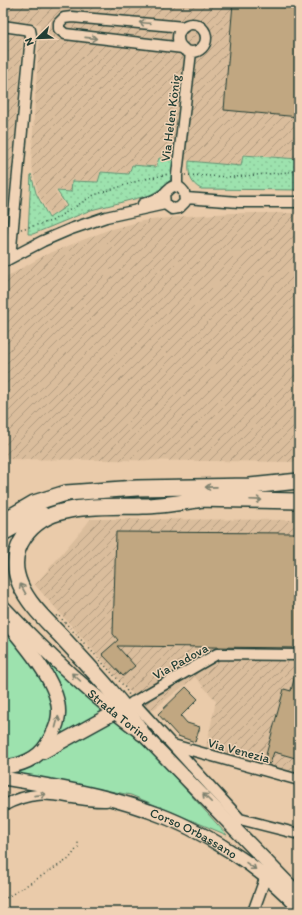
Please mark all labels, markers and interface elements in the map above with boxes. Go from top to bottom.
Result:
north arrow [18,18,58,58]
one-way arrow [139,20,152,27]
one-way arrow [85,34,98,42]
text: N [22,36,37,48]
street label: Via Helen König [158,73,183,162]
one-way arrow [205,483,218,491]
one-way arrow [249,496,262,504]
one-way arrow [18,583,26,595]
street label: Via Padova [150,640,211,683]
one-way arrow [70,673,81,682]
street label: Strada Torino [85,686,154,746]
one-way arrow [53,716,61,729]
street label: Via Venezia [206,735,272,766]
one-way arrow [33,791,46,798]
one-way arrow [202,793,211,803]
street label: Corso Orbassano [148,805,240,862]
one-way arrow [245,862,256,870]

